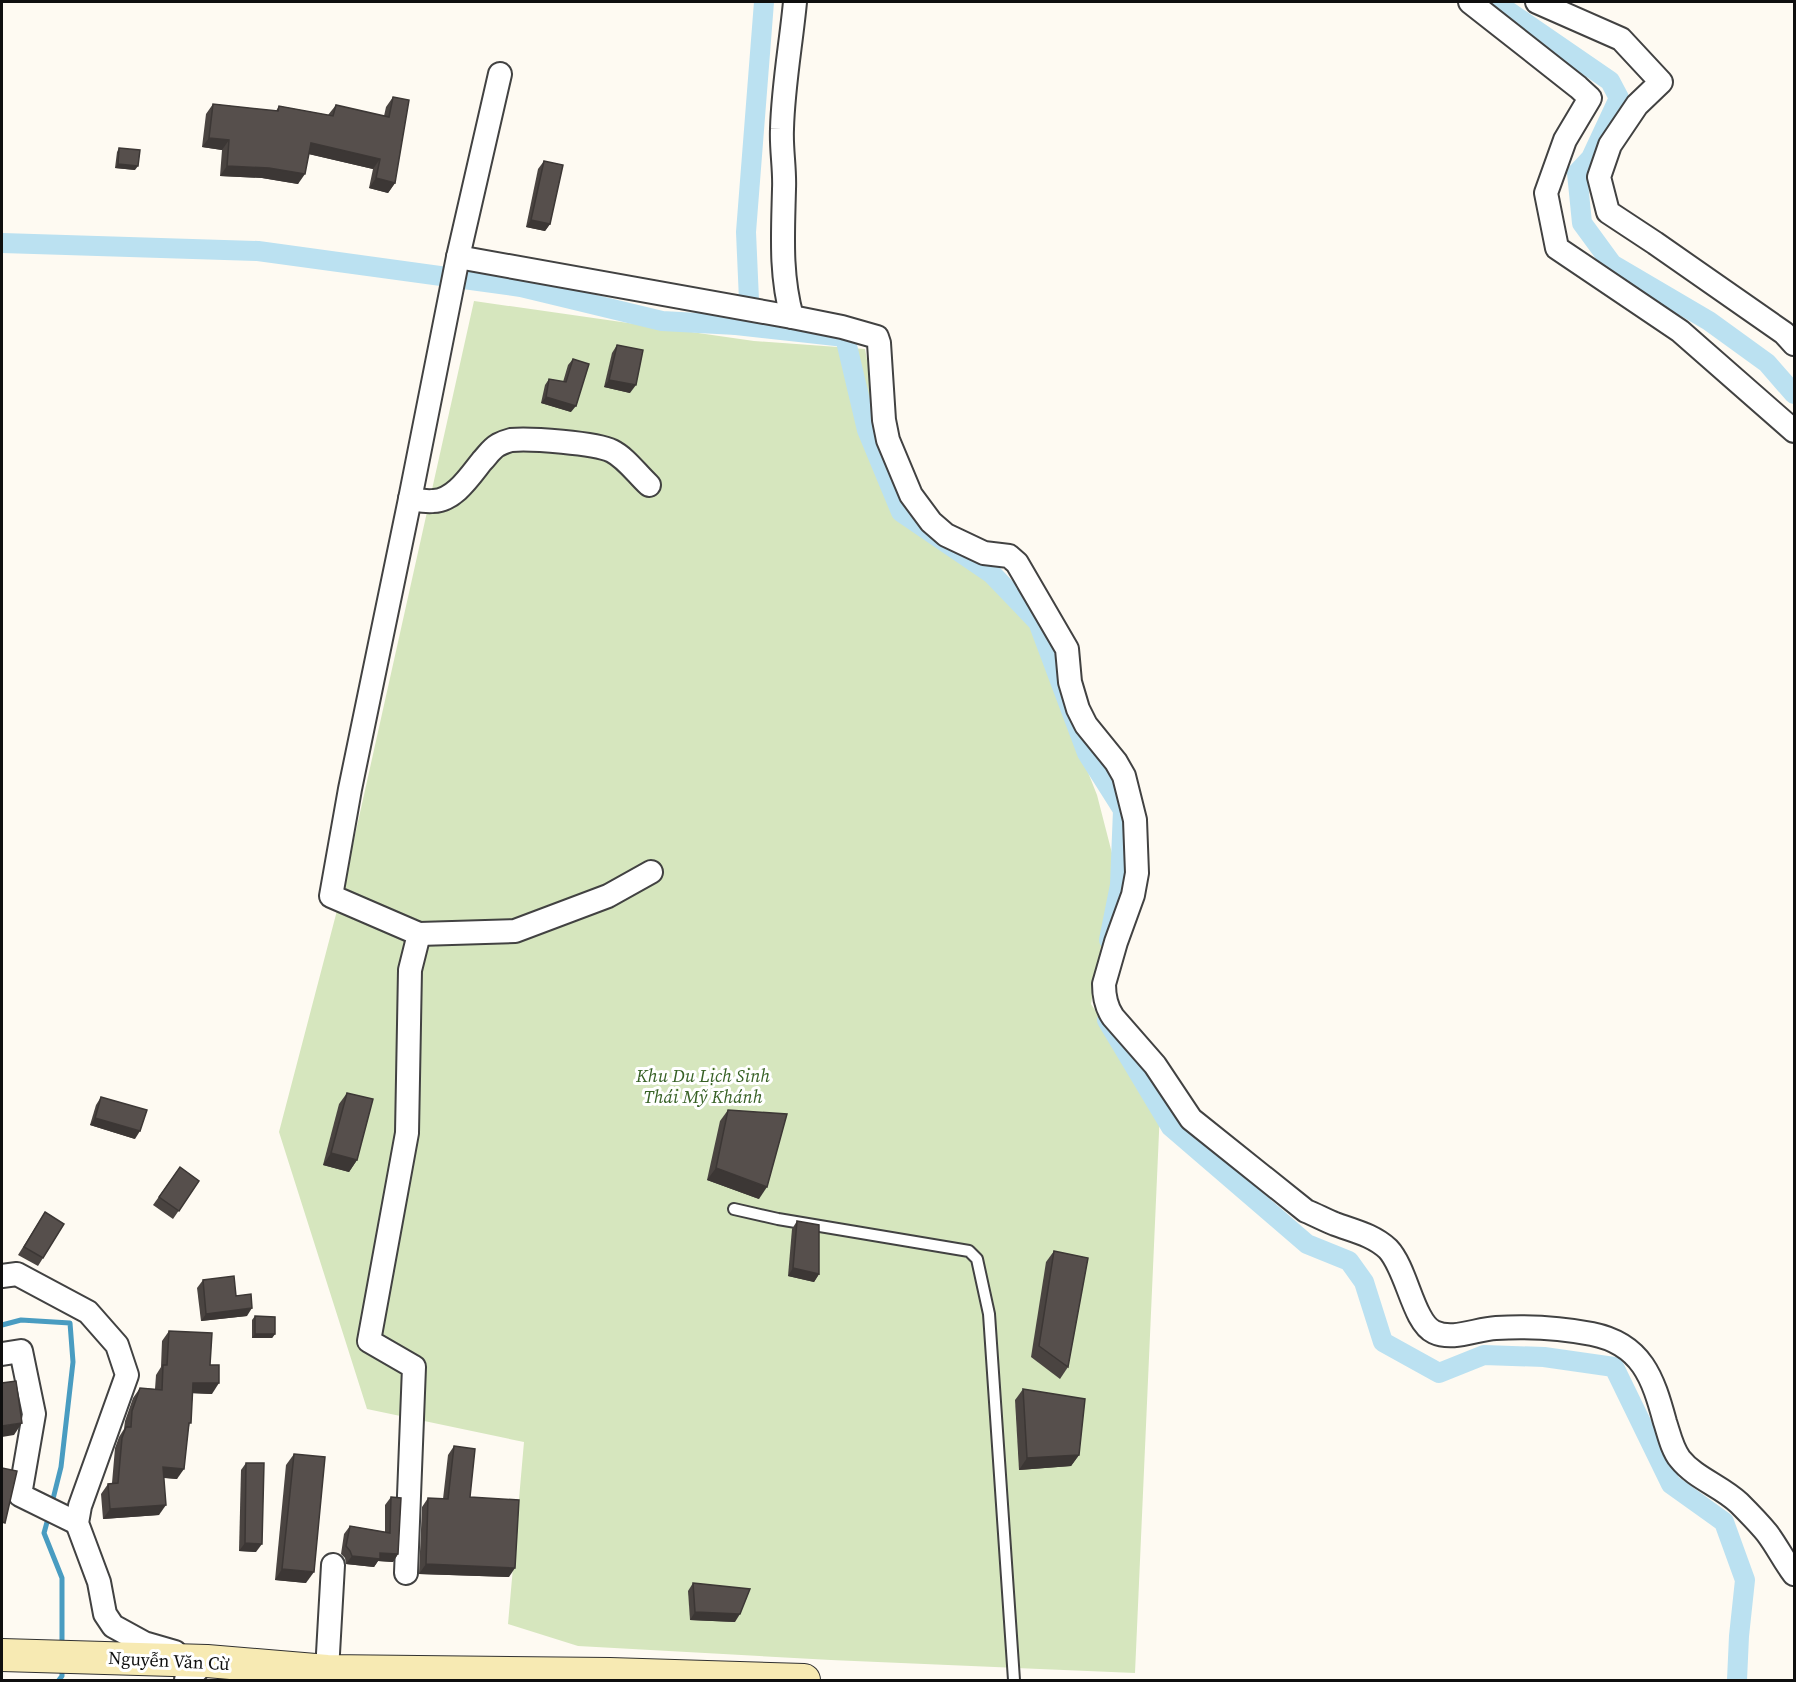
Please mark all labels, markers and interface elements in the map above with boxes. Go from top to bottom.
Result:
park label: Khu Du Lịch Sinh Thái Mỹ Khánh [635,1063,770,1109]
street label: Nguyễn Văn Cừ [108,1645,231,1676]

